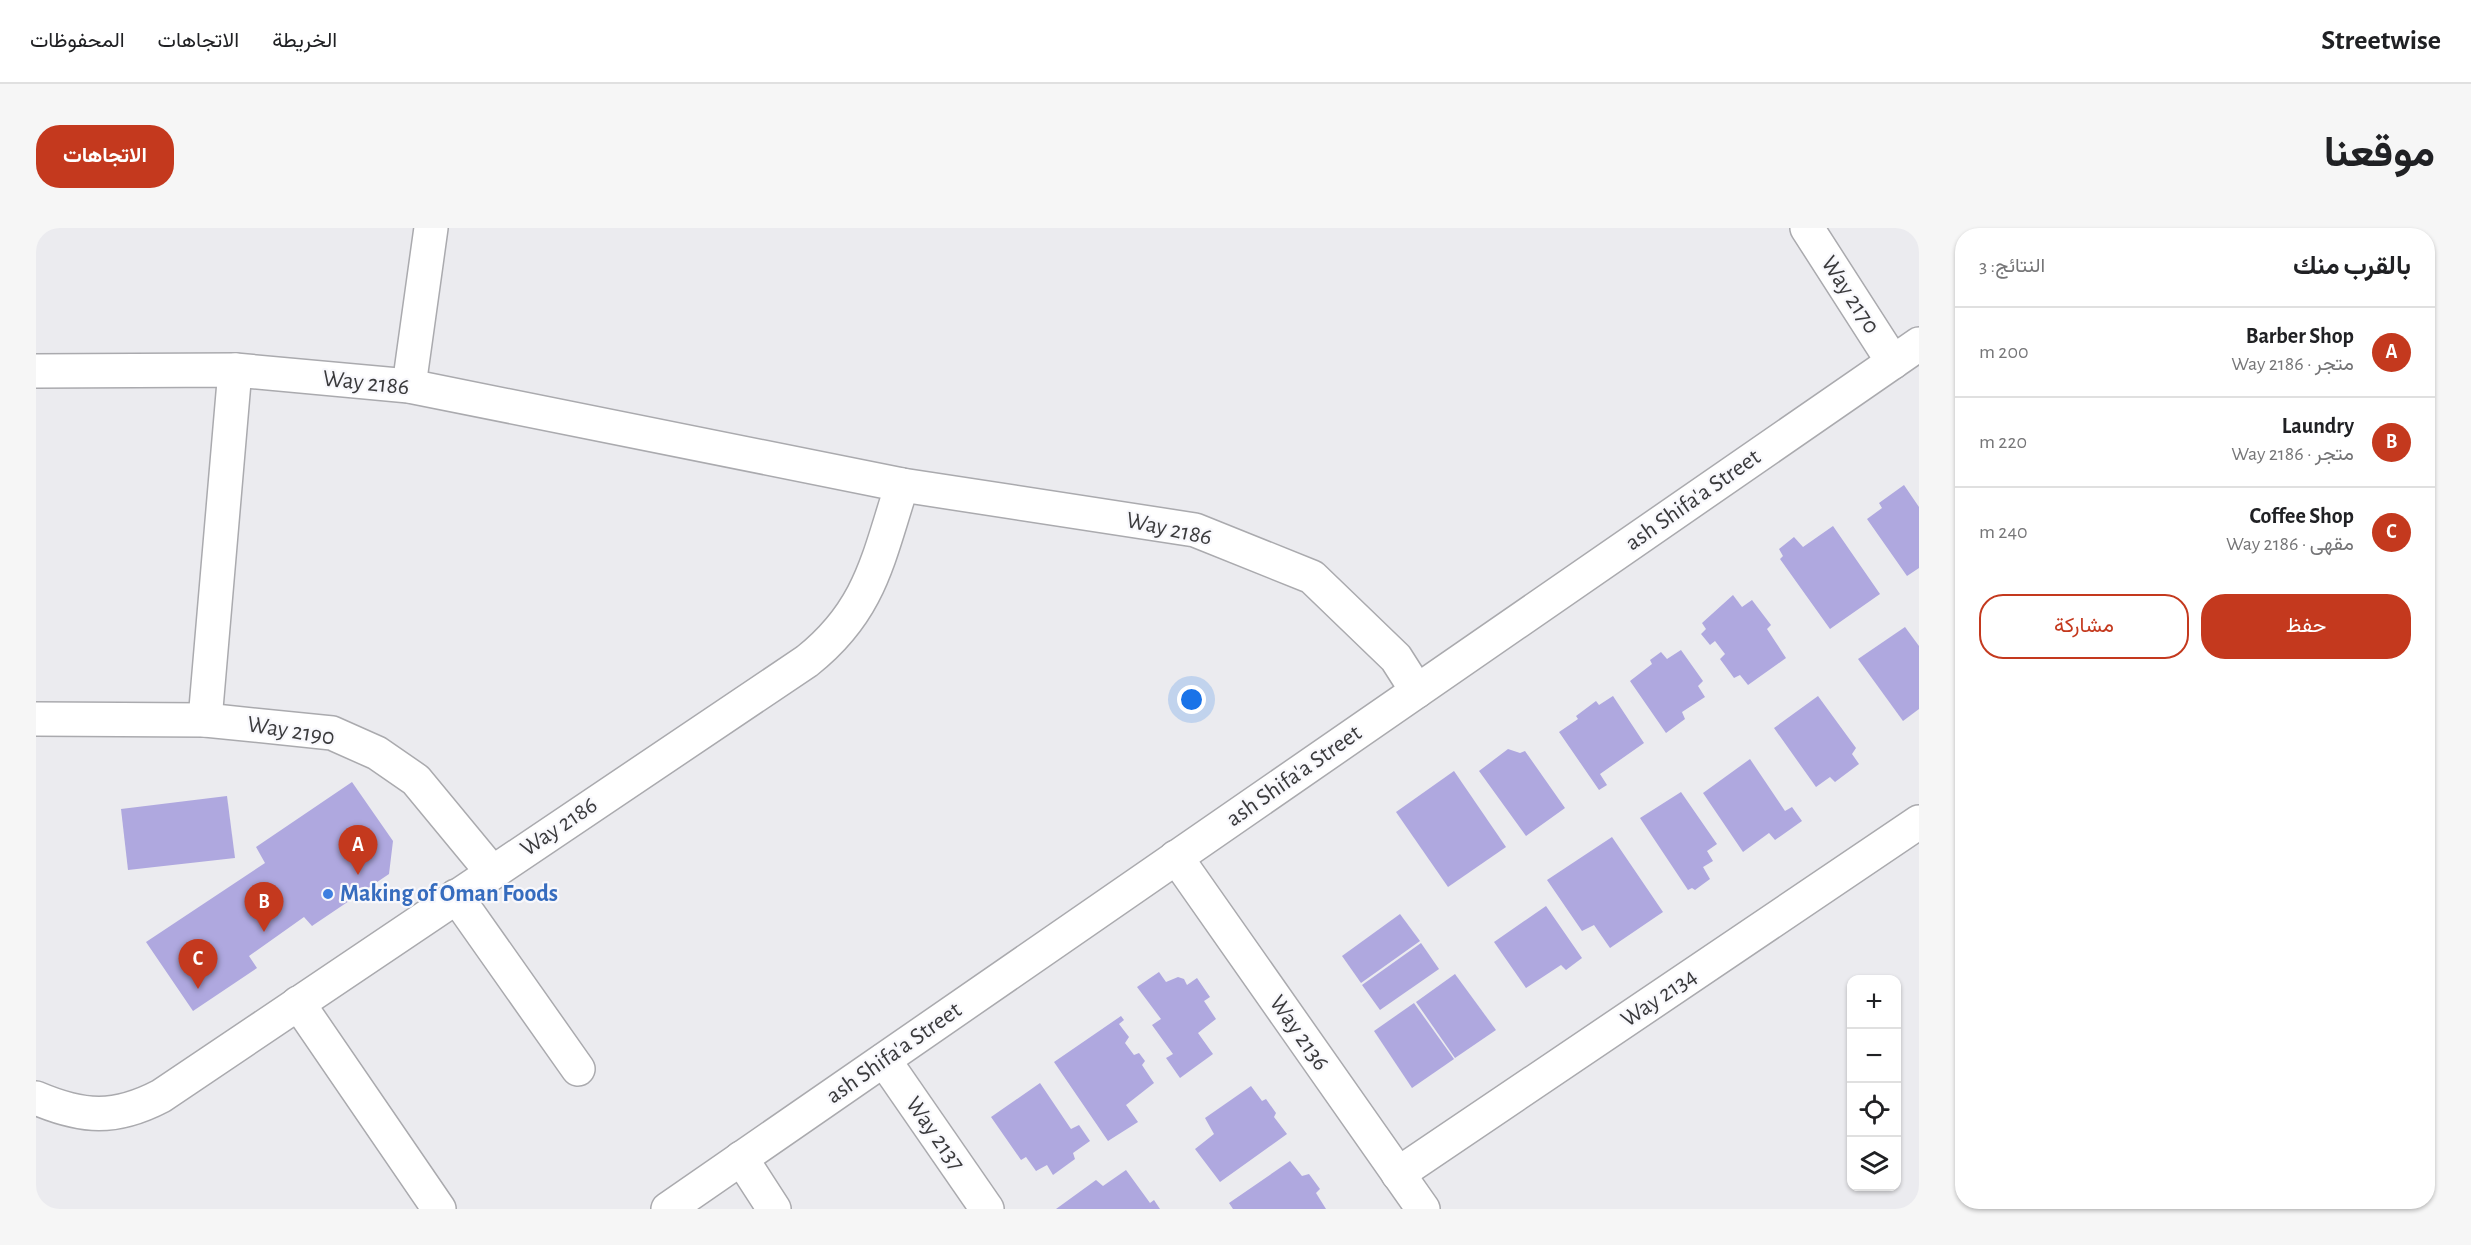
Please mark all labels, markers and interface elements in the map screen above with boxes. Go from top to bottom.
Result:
text: Streetwise [2321,27,2441,55]
text: المحفوظات [30,30,125,51]
text: الاتجاهات [158,30,239,51]
text: الخريطة [272,30,337,51]
button: الاتجاهات [36,125,174,188]
text: موقعنا [2324,132,2435,174]
street label: Way 2170 [1816,252,1884,338]
text: بالقرب منك [2293,253,2411,279]
text: النتائج: 3 [1979,256,2045,276]
text: Barber Shop [2246,325,2354,347]
text: 200 m [1979,342,2029,362]
text: A [2386,342,2398,362]
text: متجر · Way 2186 [2231,354,2354,374]
street label: Way 2186 [322,367,410,399]
text: Laundry [2282,415,2354,437]
text: 220 m [1979,432,2027,452]
text: B [2386,432,2397,452]
text: متجر · Way 2186 [2231,444,2354,464]
street label: ash Shifa'a Street [1621,445,1765,555]
text: Coffee Shop [2250,505,2354,527]
street label: Way 2186 [1124,508,1214,550]
text: 240 m [1979,522,2028,542]
text: C [2386,522,2397,542]
text: مقهى · Way 2186 [2226,534,2354,554]
button: مشاركة [1979,594,2189,659]
button: حفظ [2201,594,2411,659]
your location [1177,685,1206,714]
street label: Way 2190 [246,712,336,750]
street label: ash Shifa'a Street [1222,721,1366,831]
street label: Way 2186 [516,793,602,861]
pin: A [338,826,378,875]
pin: B [244,882,284,932]
place label: Making of Oman Foods [340,882,558,906]
marker: Making of Oman Foods [321,887,335,901]
pin: C [178,940,218,989]
street label: Way 2134 [1617,964,1701,1032]
map controls [1847,975,1901,1191]
button: + [1847,975,1901,1029]
street label: Way 2136 [1265,991,1333,1075]
street label: ash Shifa'a Street [822,998,966,1108]
button: − [1847,1029,1901,1083]
button: locate [1847,1083,1901,1137]
street label: Way 2137 [901,1093,969,1175]
button: layers [1847,1137,1901,1191]

